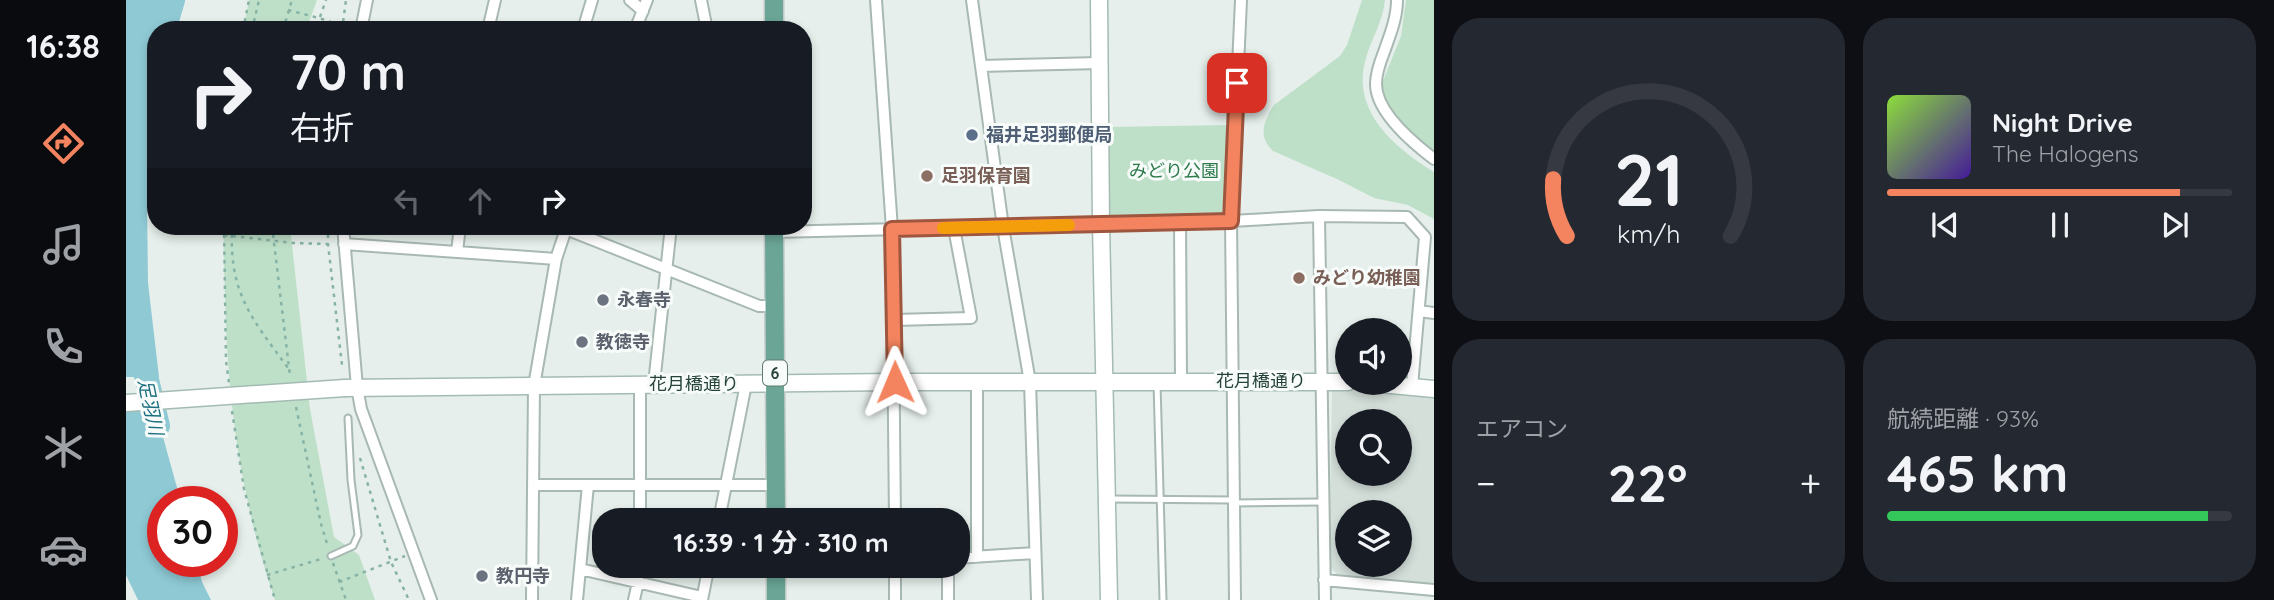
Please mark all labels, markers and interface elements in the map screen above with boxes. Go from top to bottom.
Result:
text: 16:38 [26,26,100,66]
text: 70 m [290,41,406,102]
icon: right [175,49,266,140]
pin [1207,53,1267,113]
icon: arrive [1218,64,1256,102]
text: Night Drive [1992,106,2133,139]
text: 右折 [290,107,354,147]
icon: directions [39,119,88,168]
place label: 福井足羽郵便局 [986,123,1112,146]
marker: 福井足羽郵便局 [964,127,980,143]
text: 21 [1614,133,1683,224]
text: The Halogens [1992,139,2139,168]
park label: みどり公園 [1129,159,1219,182]
place label: 足羽保育園 [941,164,1031,187]
marker: 足羽保育園 [919,168,935,184]
icon: left [388,182,426,220]
icon: ahead [461,182,499,220]
icon: right [534,182,572,220]
icon: previous [1926,206,1964,244]
icon: pause [2041,206,2079,244]
icon: next [2156,206,2194,244]
text: km/h [1617,218,1680,249]
icon: music [39,220,88,269]
place label: みどり幼稚園 [1313,266,1421,289]
marker: みどり幼稚園 [1291,270,1307,286]
place label: 永春寺 [617,288,671,311]
marker: 永春寺 [595,292,611,308]
map controls [1335,318,1412,577]
button: sound [1335,318,1412,395]
icon: phone [39,322,88,371]
place label: 教徳寺 [596,330,650,353]
marker: 教徳寺 [574,334,590,350]
position arrow [858,345,932,419]
road number: 6 [763,360,787,386]
street label: 花月橋通り [1216,369,1306,392]
street label: 花月橋通り [649,372,739,395]
water label: 足羽川 [133,377,169,439]
text: 航続距離 · 93% [1887,404,2039,433]
button: search [1335,409,1412,486]
text: エアコン [1476,414,1568,443]
icon: climate [39,423,88,472]
text: 465 km [1887,440,2068,505]
text: 22° [1608,450,1687,515]
text: − [1476,459,1496,507]
text: + [1800,459,1821,507]
speed limit sign: 30 [147,486,238,577]
button: layers [1335,500,1412,577]
icon: car [39,525,88,574]
text: 16:39 · 1 分 · 310 m [673,526,889,559]
place label: 教円寺 [496,564,550,587]
marker: 教円寺 [474,568,490,584]

